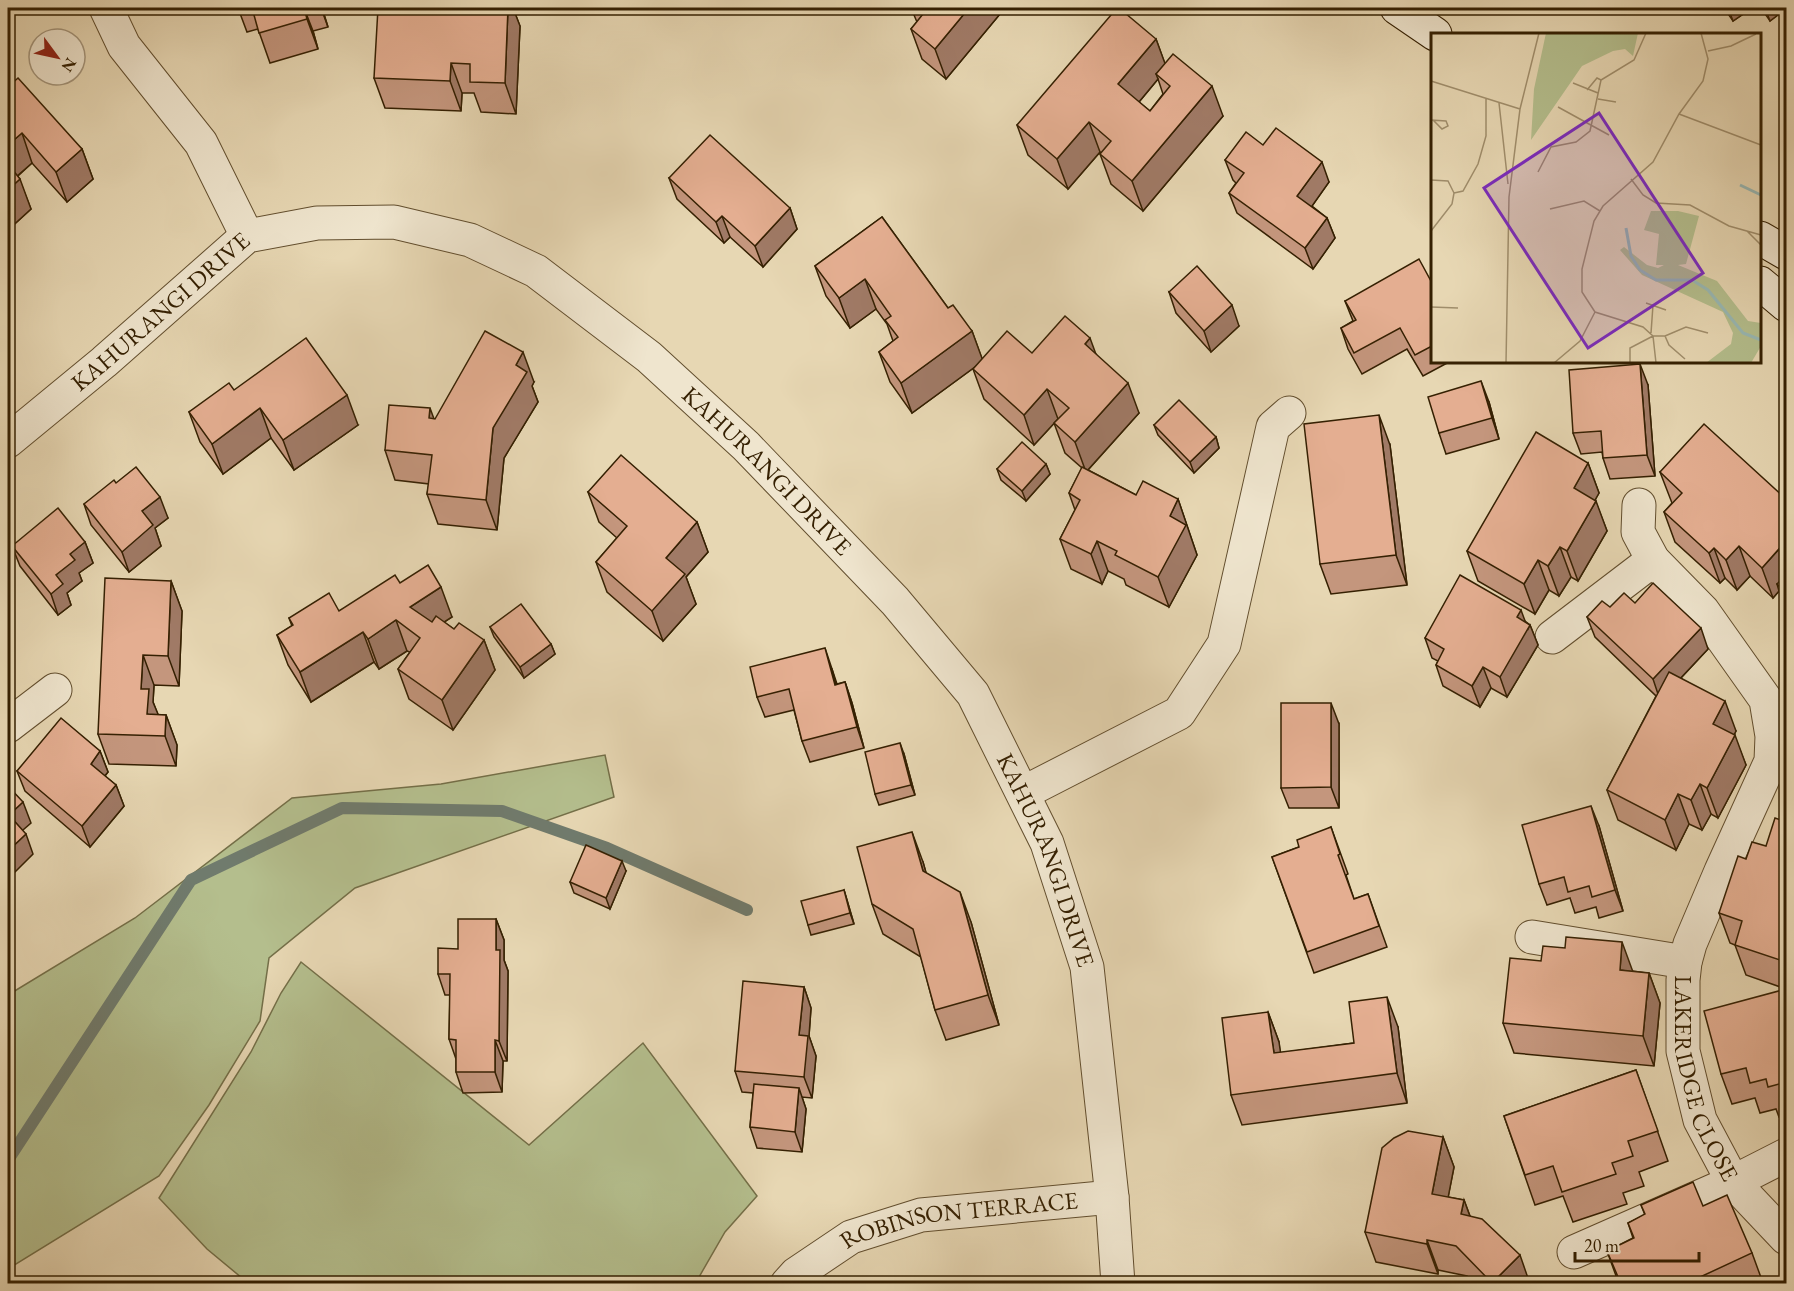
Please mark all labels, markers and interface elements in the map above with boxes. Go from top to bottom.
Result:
north arrow [27,27,87,87]
inset map [1431,33,1761,363]
text: N [57,54,81,76]
street label: KAHURANGI DRIVE [64,225,256,398]
street label: KAHURANGI DRIVE [676,379,859,562]
street label: KAHURANGI DRIVE [990,748,1102,971]
street label: LAKERIDGE CLOSE [1668,975,1746,1186]
street label: ROBINSON TERRACE [833,1184,1079,1255]
scale bar [1575,1225,1700,1263]
text: 20 m [1584,1234,1619,1257]

